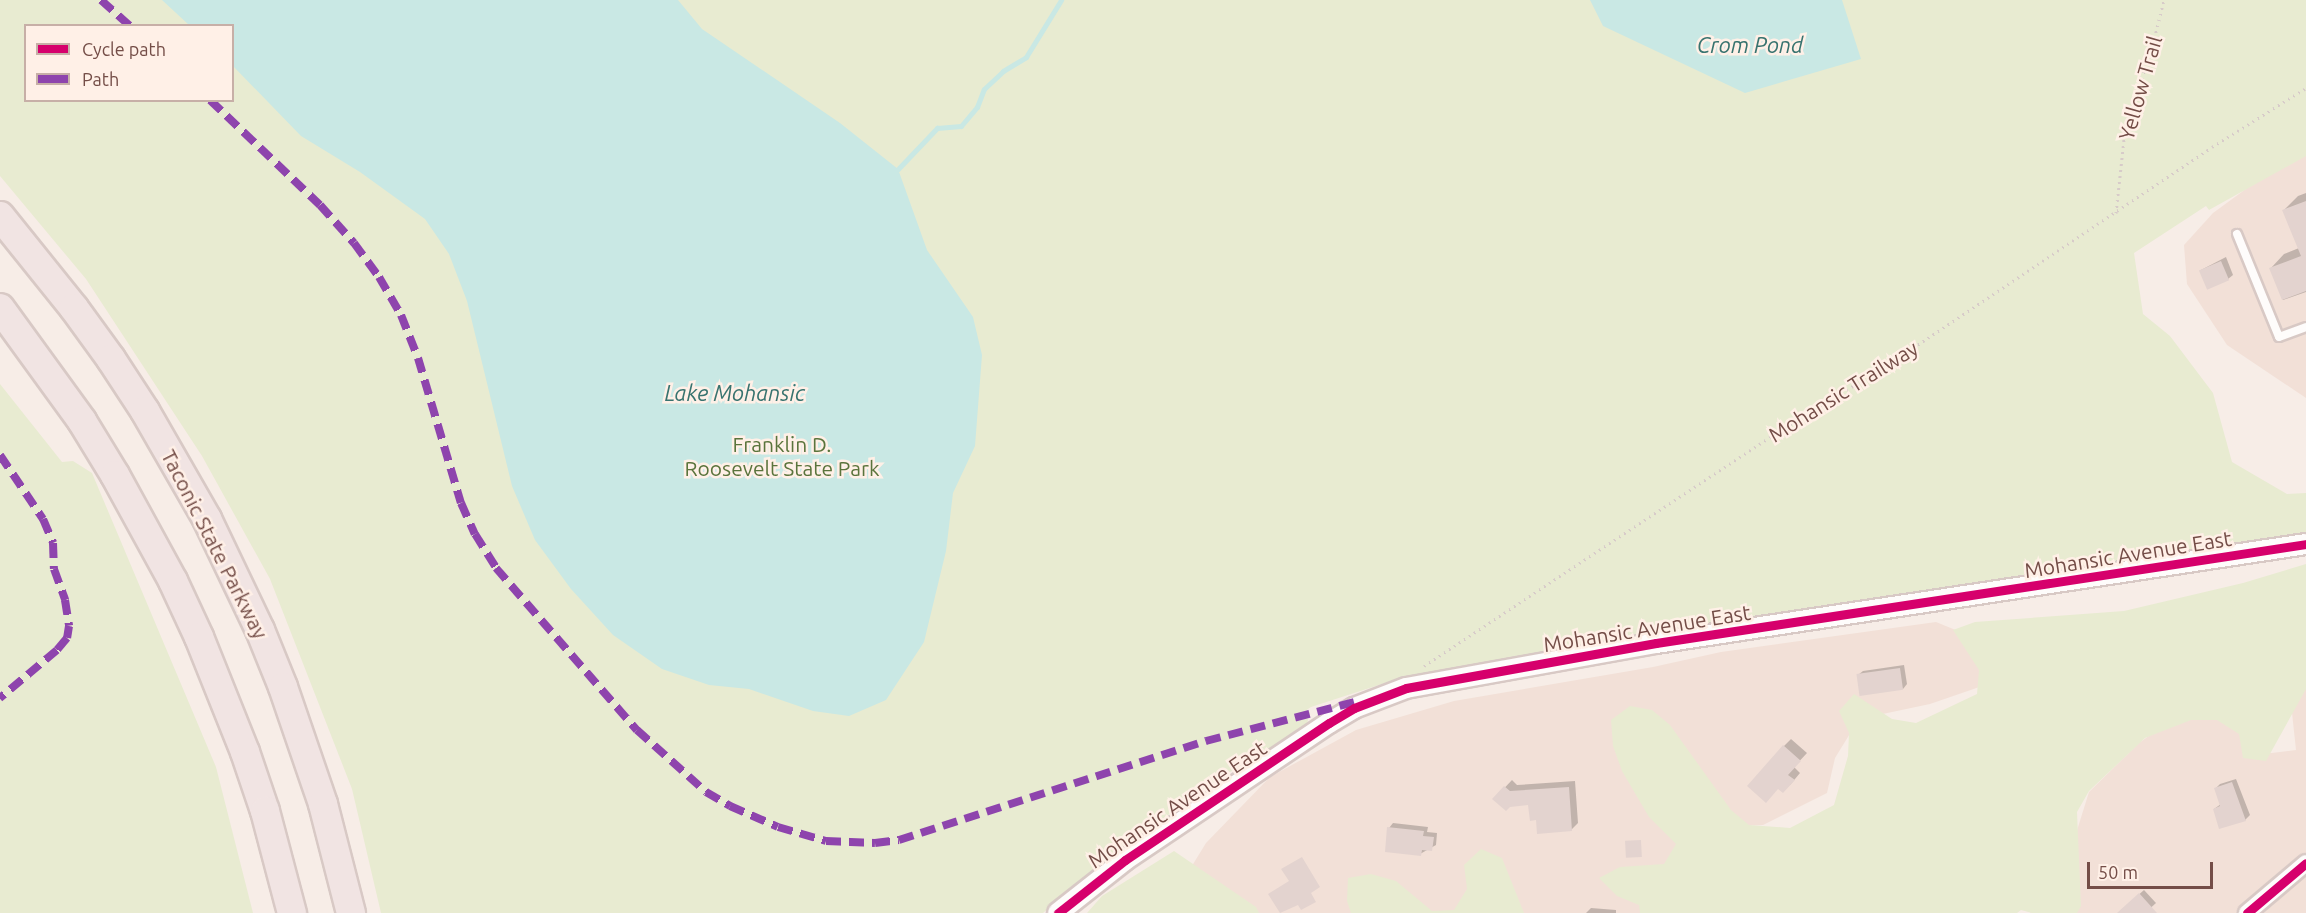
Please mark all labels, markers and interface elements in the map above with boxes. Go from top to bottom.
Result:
legend [24,24,234,102]
water label: Crom Pond [1697,32,1803,58]
street label: Yellow Trail [2113,33,2167,143]
text: Cycle path [82,39,166,59]
text: Path [82,69,119,89]
street label: Mohansic Trailway [1764,335,1922,447]
water label: Lake Mohansic [665,380,805,406]
park label: Franklin D. Roosevelt State Park [684,431,880,481]
street label: Taconic State Parkway [156,445,274,643]
street label: Mohansic Avenue East [2023,525,2233,583]
street label: Mohansic Avenue East [1542,599,1752,657]
street label: Mohansic Avenue East [1083,735,1271,873]
scale bar [2090,850,2216,888]
text: 50 m [2098,862,2138,882]

